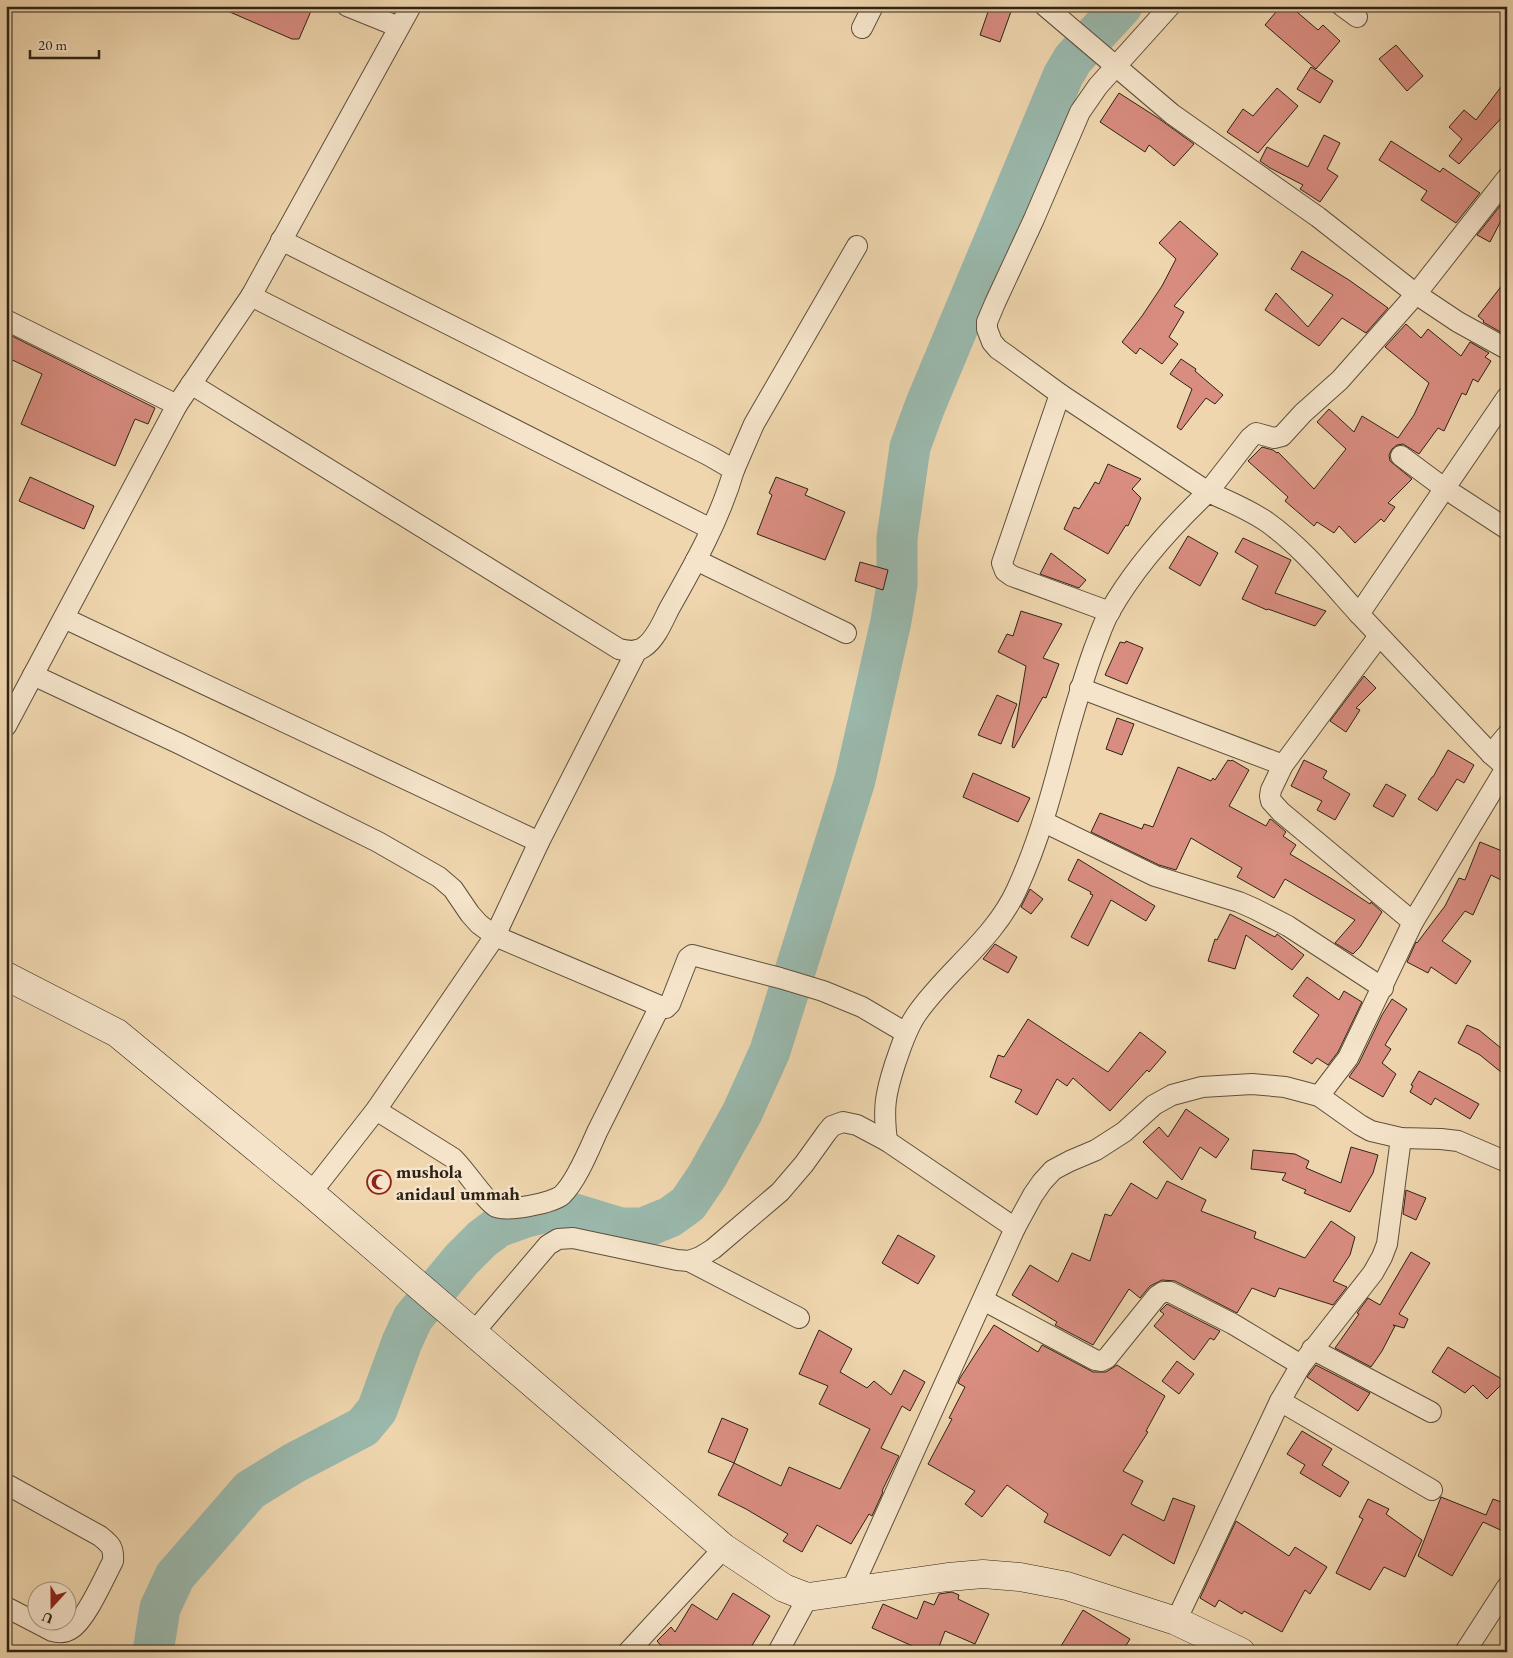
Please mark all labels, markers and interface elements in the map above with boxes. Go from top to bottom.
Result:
scale bar [30,28,99,60]
text: 20 m [38,35,67,54]
place label: mushola anidaul ummah [396,1159,520,1206]
mosque icon: mushola anidaul ummah [366,1169,392,1195]
north arrow [28,1580,78,1630]
text: U [39,1608,55,1628]

